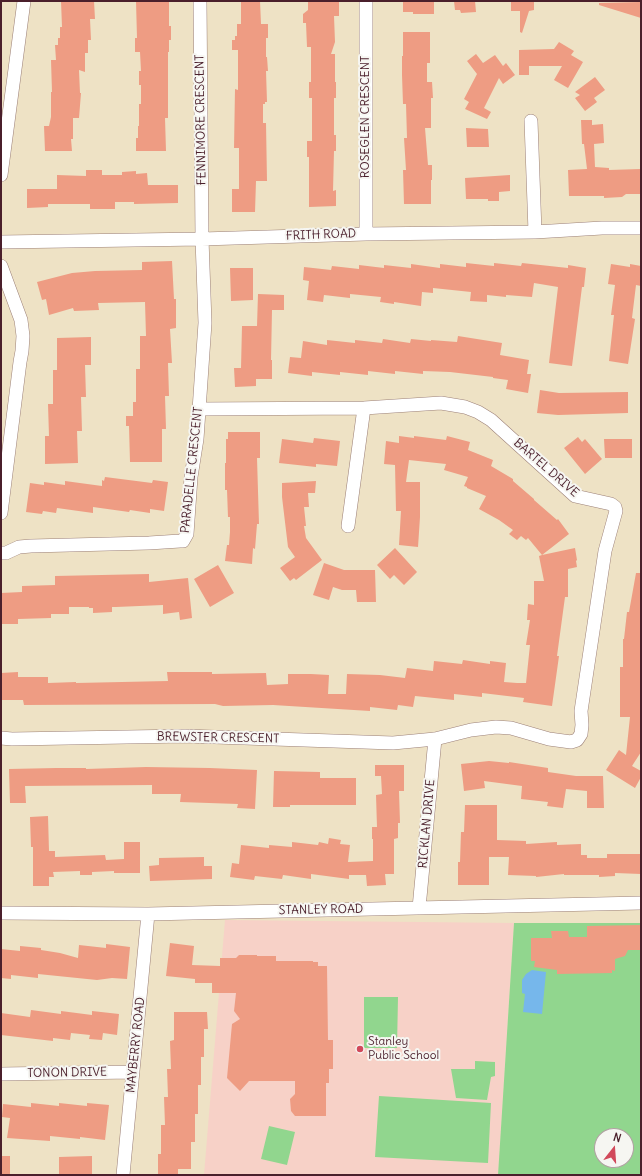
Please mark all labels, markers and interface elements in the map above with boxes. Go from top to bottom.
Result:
street label: FENNIMORE CRESCENT [193,54,209,186]
street label: ROSEGLEN CRESCENT [359,56,373,178]
street label: FRITH ROAD [286,227,356,243]
street label: PARADELLE CRESCENT [178,406,206,534]
street label: BARTEL DRIVE [510,436,582,500]
street label: BREWSTER CRESCENT [157,730,279,746]
street label: RICKLAN DRIVE [416,779,438,869]
street label: STANLEY ROAD [279,902,363,918]
street label: MAYBERRY ROAD [124,996,148,1094]
place label: Stanley Public School [368,1035,439,1063]
marker: Stanley Public School [355,1044,365,1054]
street label: TONON DRIVE [27,1065,107,1081]
north arrow [594,1128,634,1168]
text: N [612,1130,623,1145]

